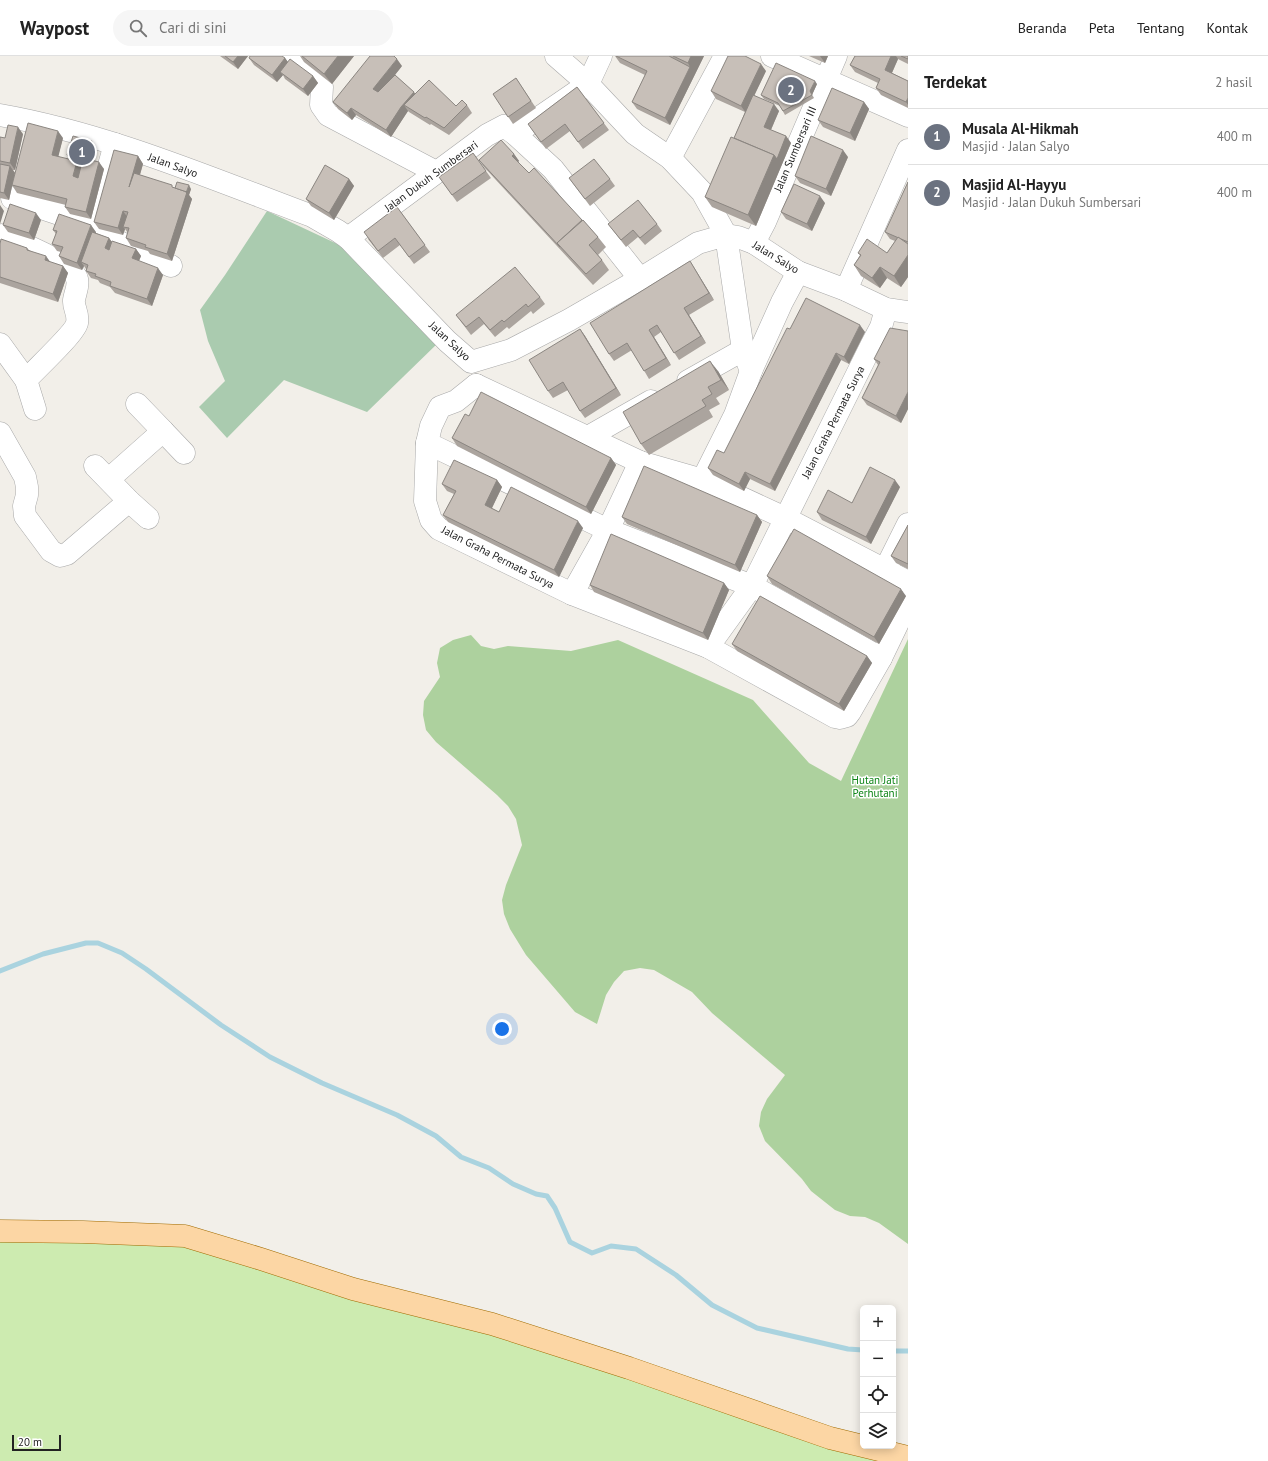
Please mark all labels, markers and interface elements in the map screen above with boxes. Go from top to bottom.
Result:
search box [113,10,393,46]
text: Waypost [20,16,89,40]
icon: search [127,17,149,39]
text: Cari di sini [159,18,227,37]
text: Beranda [1018,19,1067,37]
text: Peta [1089,19,1115,37]
text: Tentang [1137,19,1185,37]
text: Kontak [1207,19,1248,37]
text: Terdekat [924,71,987,93]
text: 2 hasil [1215,74,1252,91]
pin: 2 [778,75,804,105]
street label: Jalan Sumbersari III [770,104,819,195]
text: Musala Al-Hikmah [962,119,1079,138]
text: 1 [933,128,941,145]
text: 400 m [1217,128,1252,145]
pin: 1 [69,137,95,167]
street label: Jalan Dukuh Sumbersari [381,137,481,215]
text: Masjid · Jalan Salyo [962,138,1070,155]
street label: Jalan Salyo [145,149,200,180]
text: Masjid Al-Hayyu [962,175,1066,194]
text: 2 [933,184,941,201]
text: 400 m [1217,184,1252,201]
text: Masjid · Jalan Dukuh Sumbersari [962,194,1141,211]
street label: Jalan Salyo [749,237,802,276]
street label: Jalan Salyo [426,318,474,364]
street label: Jalan Graha Permata Surya [798,363,867,481]
street label: Jalan Graha Permata Surya [439,522,557,591]
park label: Hutan Jati Perhutani [852,773,898,800]
your location [492,1019,512,1039]
map controls [860,1305,896,1449]
button: + [860,1305,896,1341]
button: − [860,1341,896,1377]
button: locate [860,1377,896,1413]
button: layers [860,1413,896,1449]
scale bar [12,1433,61,1452]
text: 20 m [18,1435,42,1449]

